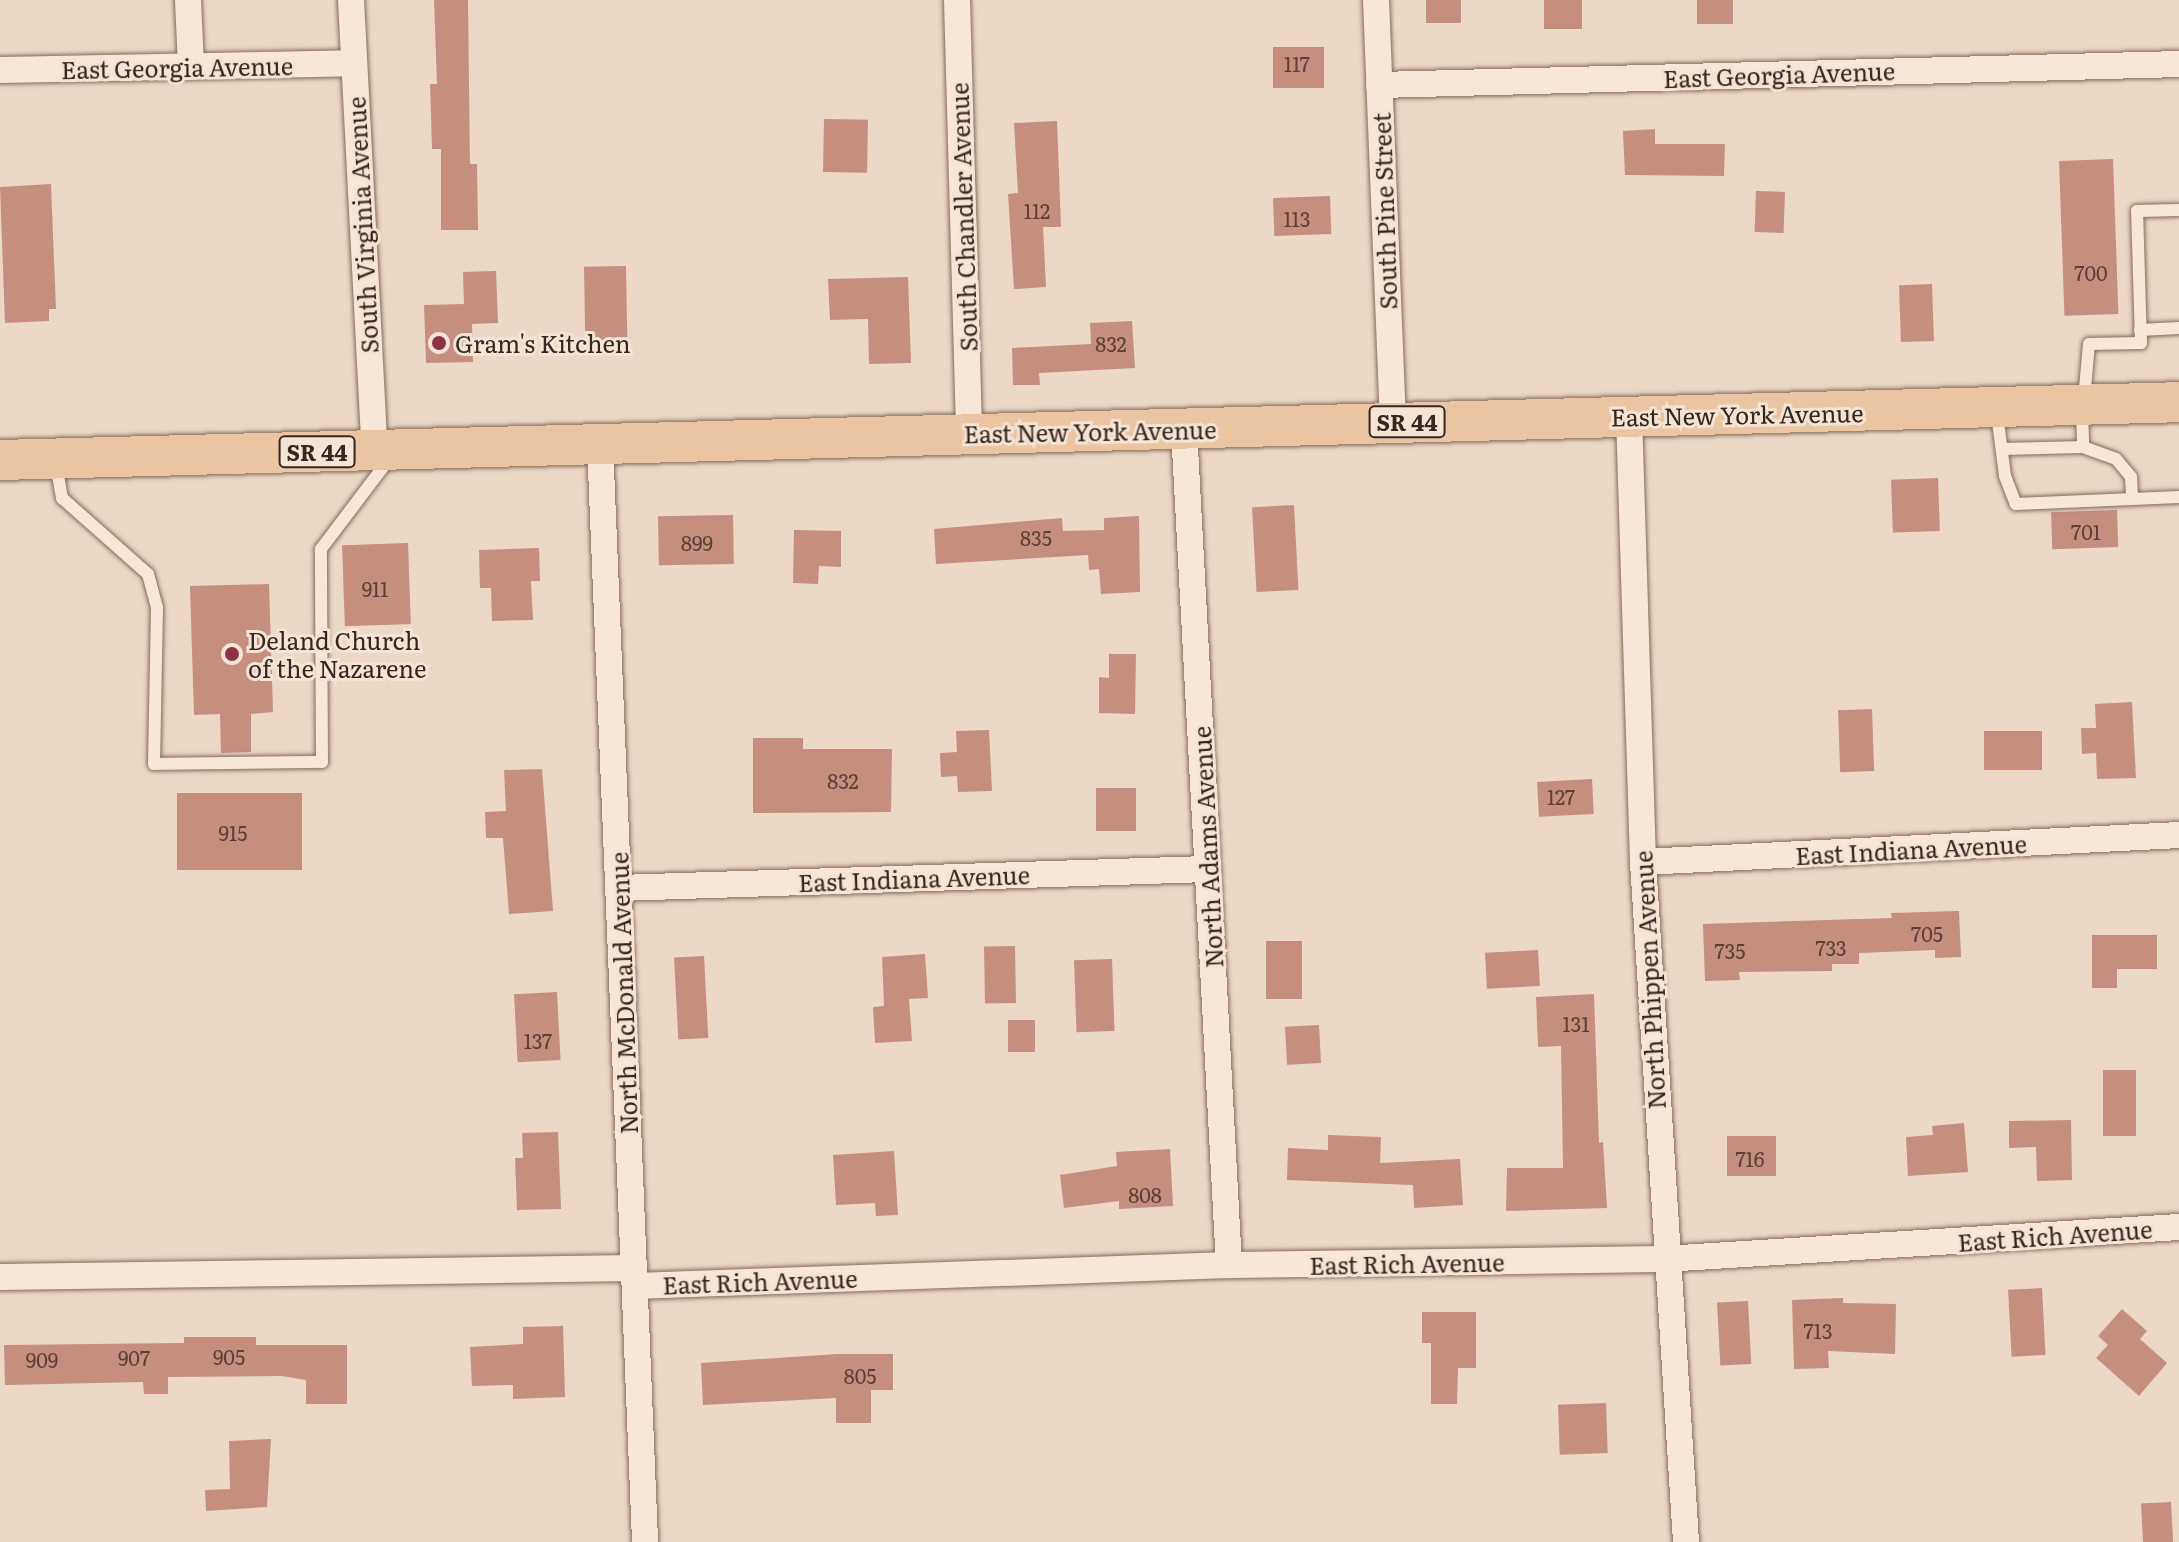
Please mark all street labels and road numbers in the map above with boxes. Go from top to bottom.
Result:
street label: East Georgia Avenue [61,51,293,83]
street label: East Georgia Avenue [1663,56,1895,92]
street label: South Chandler Avenue [944,82,982,352]
street label: South Virginia Avenue [341,96,383,354]
street label: South Pine Street [1366,112,1402,310]
street label: East New York Avenue [1610,397,1864,431]
road number: SR 44 [1367,404,1447,440]
street label: East New York Avenue [963,414,1217,448]
road number: SR 44 [277,434,357,470]
street label: North Adams Avenue [1186,725,1228,969]
street label: East Indiana Avenue [1794,829,2028,869]
street label: North Phippen Avenue [1628,850,1670,1110]
street label: North McDonald Avenue [604,851,642,1135]
street label: East Indiana Avenue [798,860,1030,896]
street label: East Rich Avenue [1957,1214,2153,1256]
street label: East Rich Avenue [1309,1247,1505,1279]
street label: East Rich Avenue [662,1263,858,1299]

